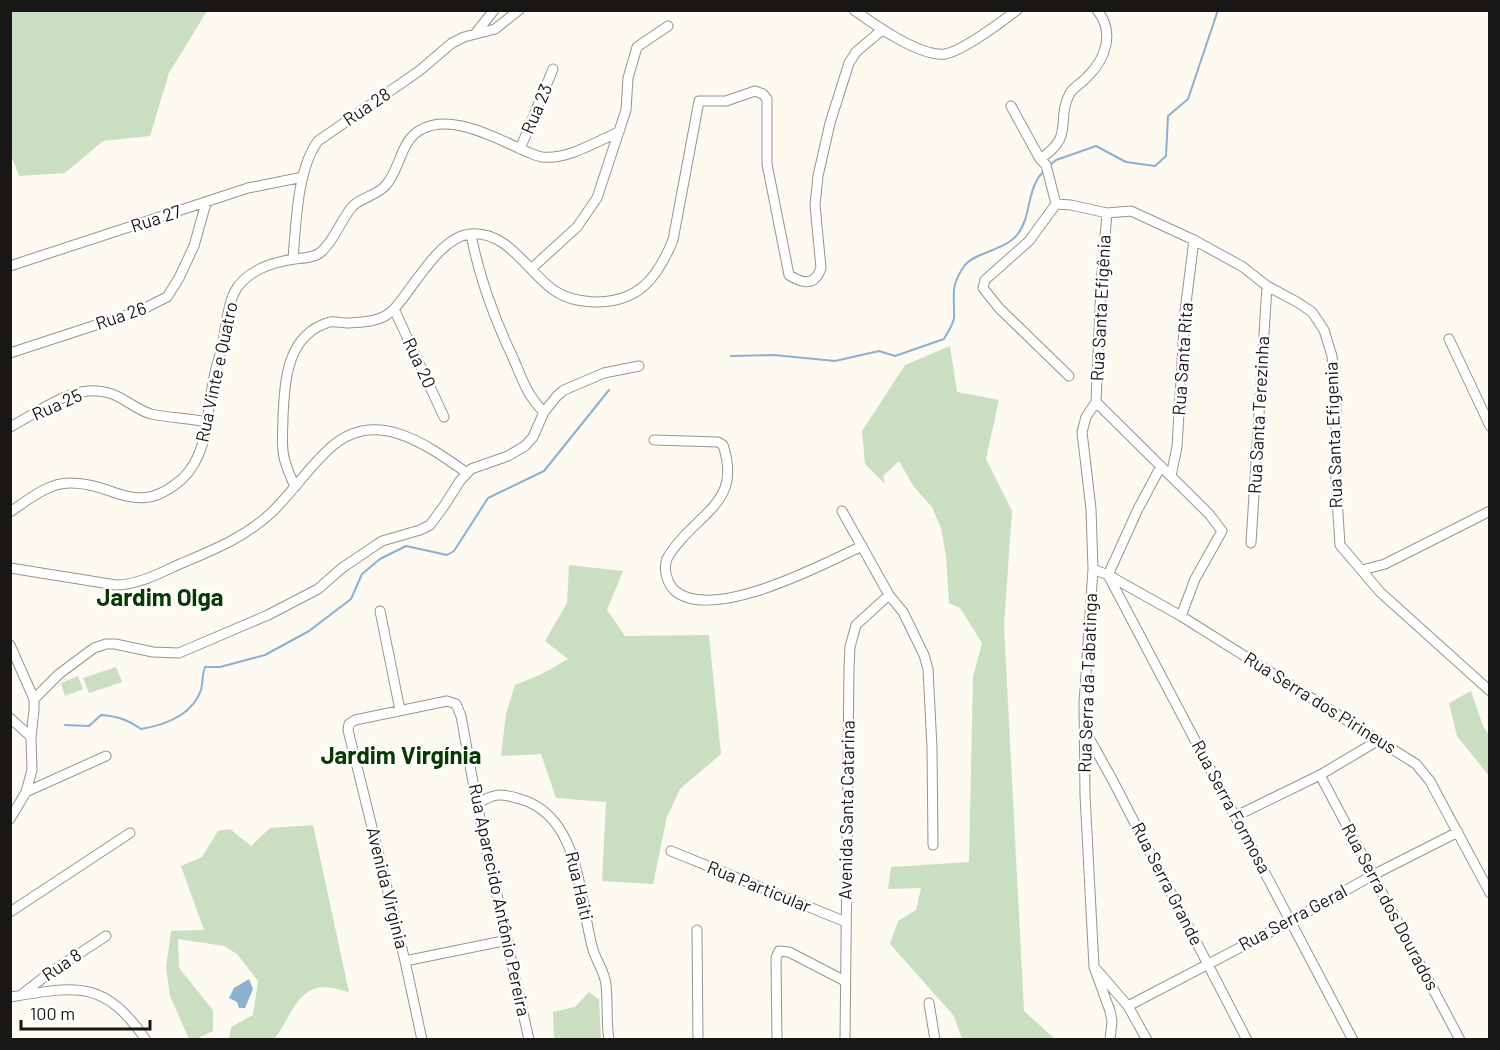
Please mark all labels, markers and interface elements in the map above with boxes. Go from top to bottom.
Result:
street label: Rua 23 [516,80,556,137]
street label: Rua 28 [339,82,394,130]
street label: Rua 27 [128,199,184,236]
street label: Rua Santa Efigênia [1085,234,1115,382]
street label: Rua 26 [92,296,149,334]
street label: Rua Vinte e Quatro [190,300,242,444]
street label: Rua Santa Rita [1167,302,1197,416]
street label: Rua 20 [399,334,441,391]
street label: Rua Santa Terezinha [1243,335,1273,494]
street label: Rua Santa Efigenia [1319,361,1347,509]
street label: Rua 25 [28,383,85,425]
district label: Jardim Olga [97,582,223,611]
street label: Rua Serra da Tabatinga [1073,593,1101,773]
street label: Rua Serra dos Pirineus [1240,646,1401,758]
street label: Avenida Santa Catarina [833,720,859,900]
street label: Rua Serra Formosa [1187,736,1276,877]
district label: Jardim Virgínia [321,740,481,769]
street label: Rua Aparecido Antônio Pereira [465,781,535,1018]
street label: Rua Serra Grande [1127,818,1208,949]
street label: Rua Serra dos Dourados [1338,819,1444,994]
street label: Avenida Virginia [362,825,414,951]
street label: Rua Haiti [561,849,599,922]
street label: Rua Particular [704,855,815,917]
street label: Rua Serra Geral [1234,879,1351,955]
street label: Rua 8 [38,943,85,985]
scale bar [21,993,150,1031]
text: 100 m [30,1002,75,1024]

